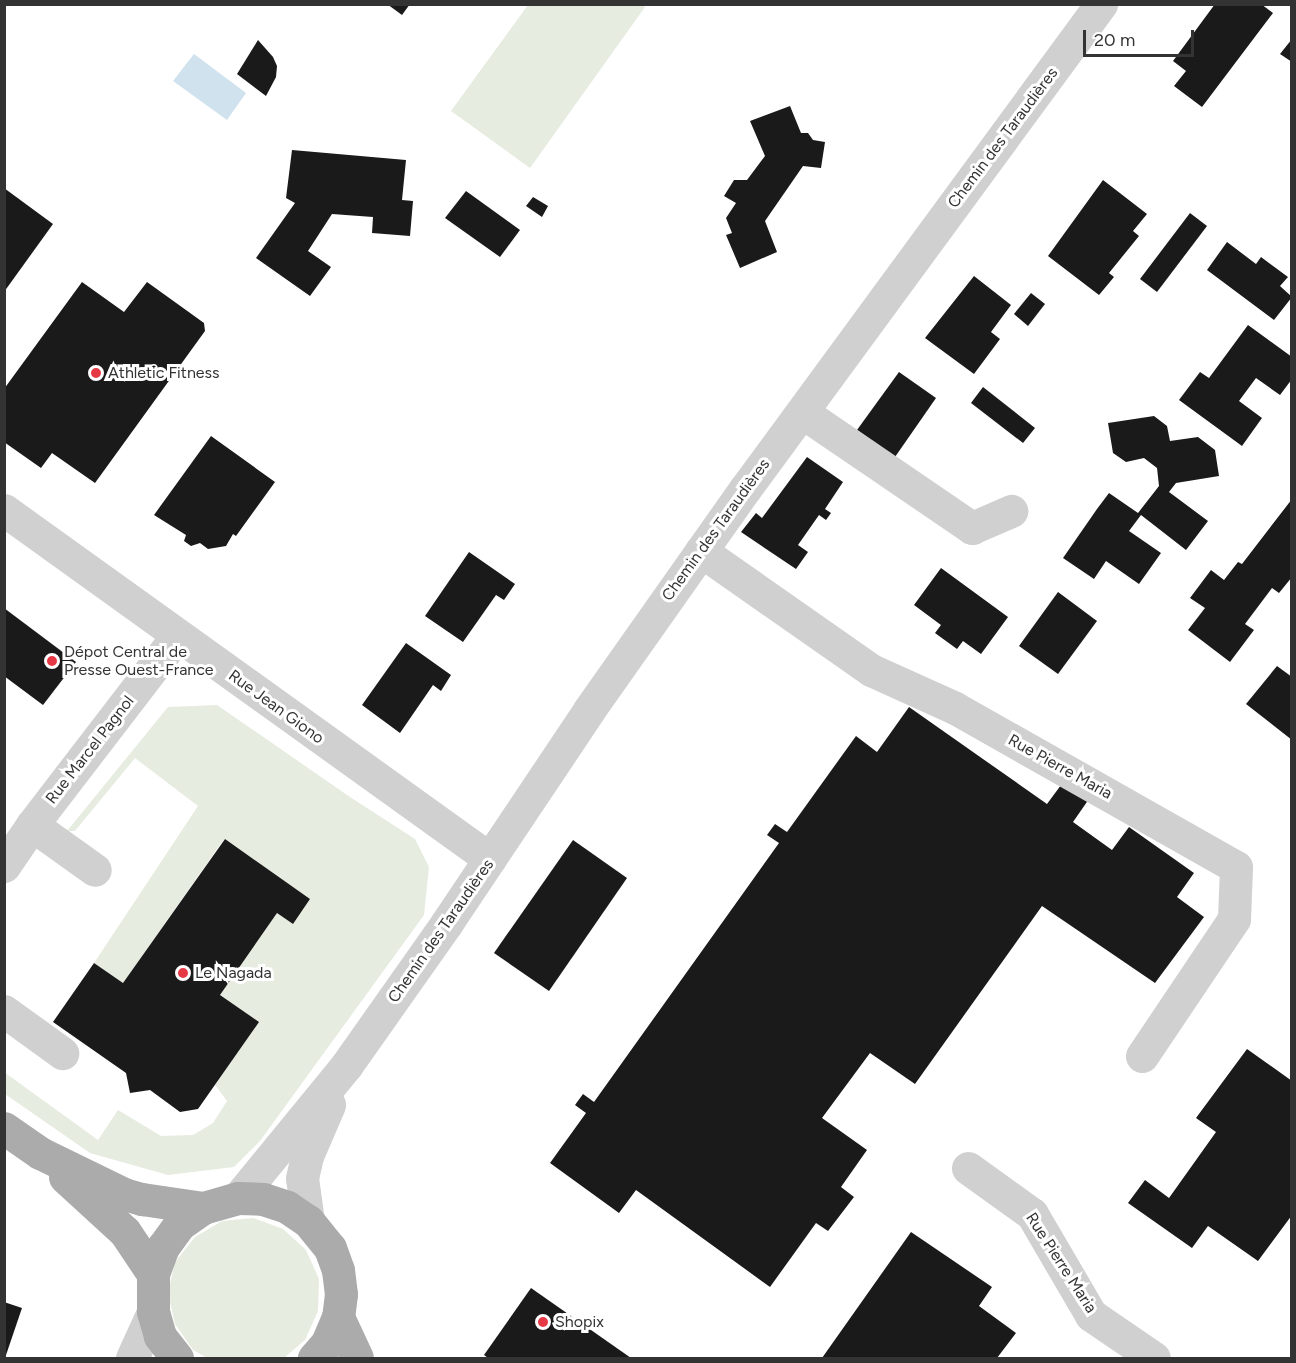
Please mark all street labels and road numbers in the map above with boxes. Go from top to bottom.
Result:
street label: Chemin des Taraudières [944,64,1062,212]
street label: Chemin des Taraudières [658,455,774,605]
street label: Rue Jean Giono [225,666,327,748]
street label: Rue Marcel Pagnol [42,692,138,808]
street label: Rue Pierre Maria [1005,731,1115,803]
street label: Chemin des Taraudières [384,856,498,1006]
street label: Rue Pierre Maria [1021,1209,1101,1317]

